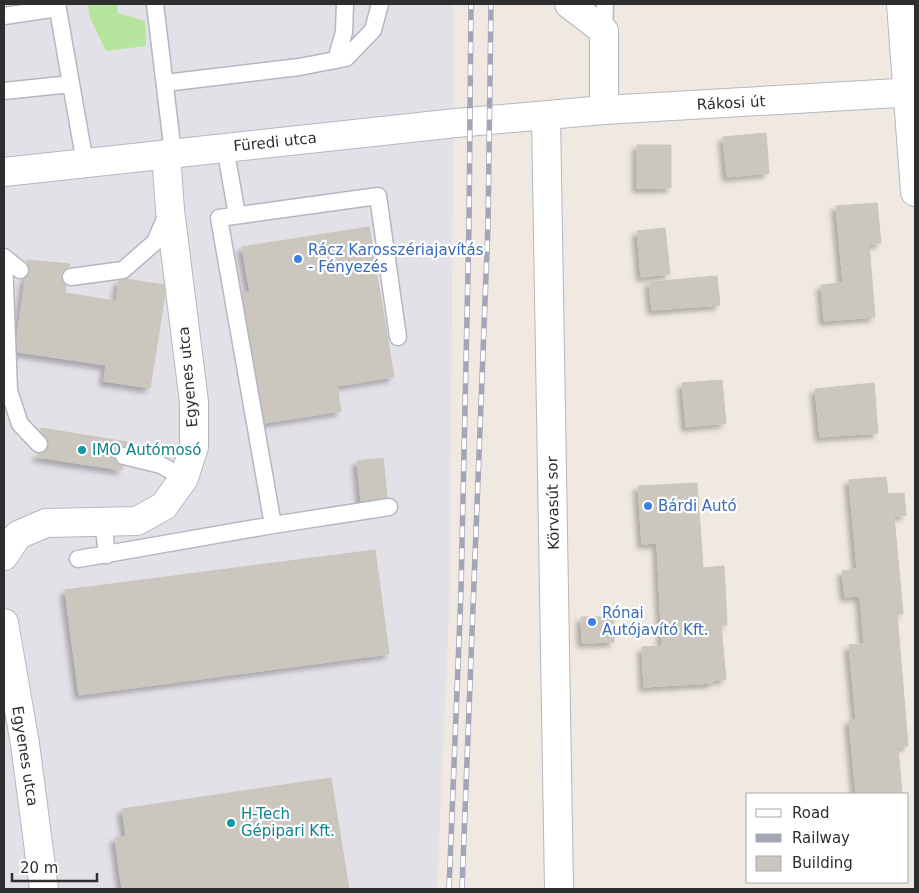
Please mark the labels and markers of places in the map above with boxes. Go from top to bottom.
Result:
place label: Rácz Karosszériajavítás - Fényezés [308,241,484,276]
marker: Rácz Karosszériajavítás - Fényezés [292,253,304,265]
place label: IMO Autómosó [92,441,202,459]
marker: IMO Autómosó [76,444,88,456]
place label: Bárdi Autó [658,497,737,515]
marker: Bárdi Autó [642,500,654,512]
place label: Rónai Autójavító Kft. [602,604,709,639]
marker: Rónai Autójavító Kft. [586,616,598,628]
place label: H-Tech Gépipari Kft. [241,805,335,840]
marker: H-Tech Gépipari Kft. [225,817,237,829]

